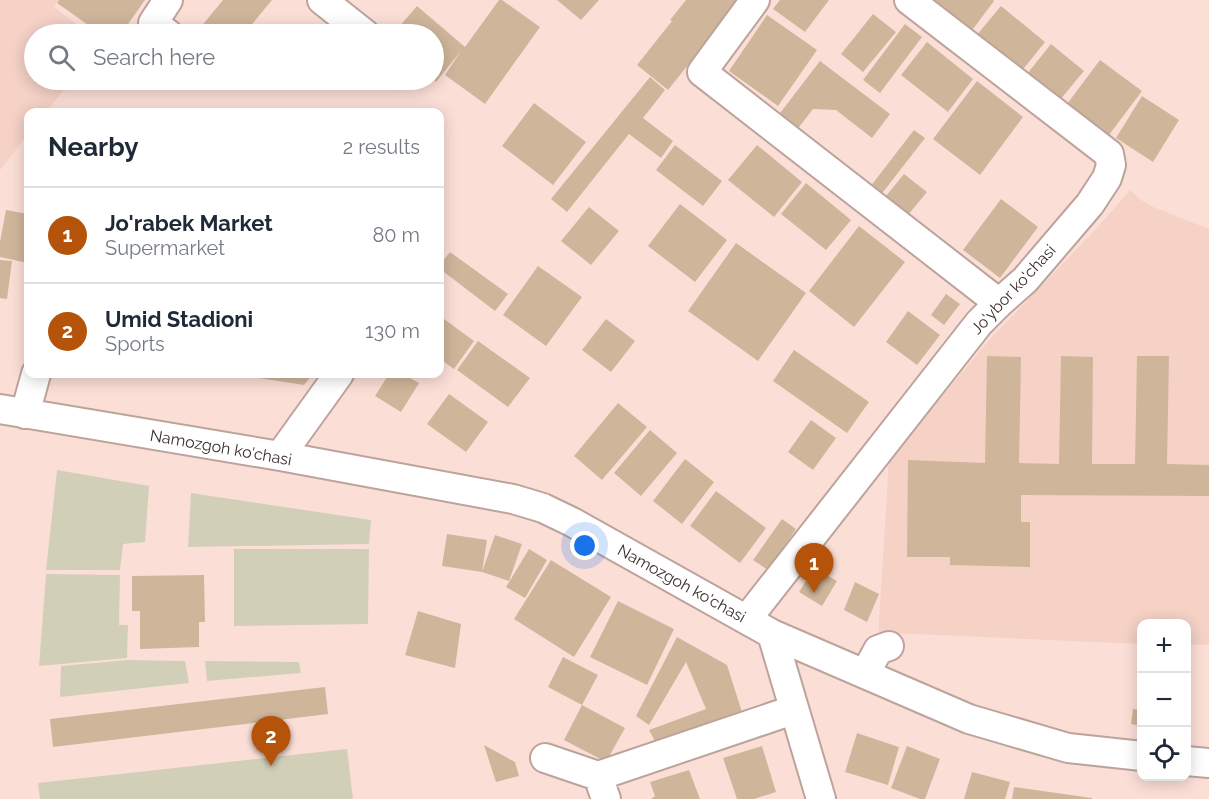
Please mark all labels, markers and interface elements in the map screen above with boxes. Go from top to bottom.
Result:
search box [24,24,444,90]
icon: search [45,41,78,74]
text: Search here [93,44,215,70]
text: Nearby [48,132,138,162]
text: 2 results [343,135,420,159]
text: Jo'rabek Market [105,210,273,236]
text: 1 [63,223,72,247]
text: 80 m [372,223,420,247]
text: Supermarket [105,236,225,260]
street label: Jo'ybor ko'chasi [967,241,1060,338]
text: Umid Stadioni [105,306,253,332]
text: 2 [62,319,73,343]
text: 130 m [365,319,420,343]
text: Sports [105,332,165,356]
street label: Namozgoh ko'chasi [149,426,293,469]
your location [570,531,599,560]
street label: Namozgoh ko'chasi [614,540,749,627]
pin: 1 [794,544,834,593]
map controls [1137,619,1191,781]
button: + [1137,619,1191,673]
button: − [1137,673,1191,727]
pin: 2 [252,716,290,766]
button: locate [1137,727,1191,781]

